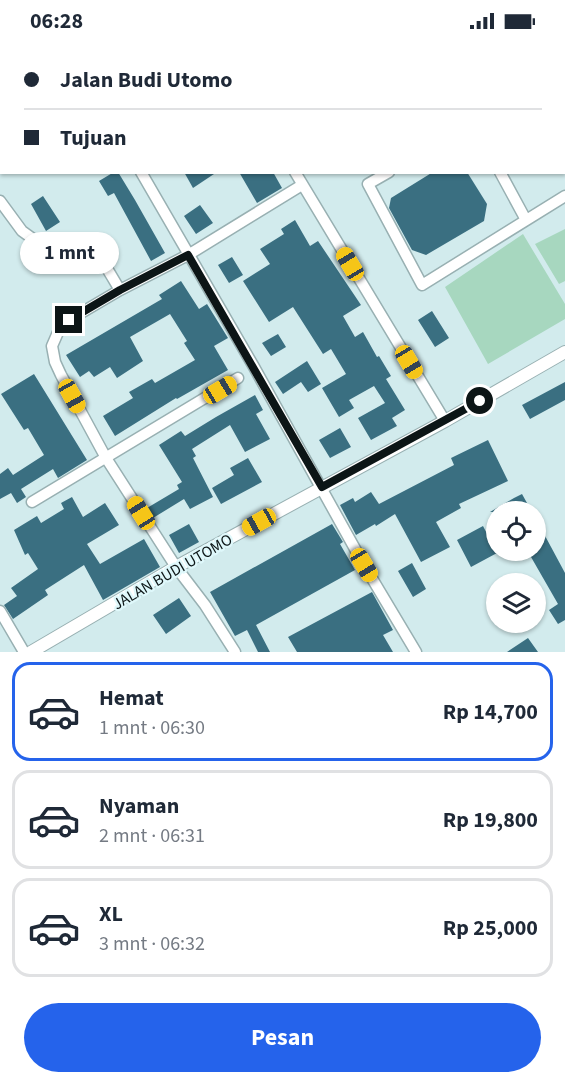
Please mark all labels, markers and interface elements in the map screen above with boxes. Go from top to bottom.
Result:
text: 06:28 [30,5,83,37]
text: Jalan Budi Utomo [60,64,232,96]
text: Tujuan [60,122,127,154]
callout: 1 mnt [20,233,118,275]
text: 1 mnt [44,239,95,267]
car [333,244,367,284]
route end [55,306,82,333]
car [392,342,426,382]
car [200,373,240,407]
car [55,376,89,416]
route start [466,387,493,414]
car [124,493,158,533]
map controls [486,501,546,633]
button: locate [486,501,546,561]
car [239,505,279,539]
street label: JALAN BUDI UTOMO [109,529,236,615]
car [347,545,381,585]
button: layers [486,573,546,633]
text: Hemat [99,682,164,714]
icon: car [27,685,81,739]
text: Rp 14,700 [443,696,538,728]
text: 1 mnt · 06:30 [99,714,205,742]
text: Nyaman [99,790,179,822]
icon: car [27,793,81,847]
text: Rp 19,800 [443,804,538,836]
text: 2 mnt · 06:31 [99,822,205,850]
text: XL [99,898,123,930]
icon: car [27,901,81,955]
text: Rp 25,000 [443,912,538,944]
text: 3 mnt · 06:32 [99,930,205,958]
button: Pesan [24,1003,541,1072]

